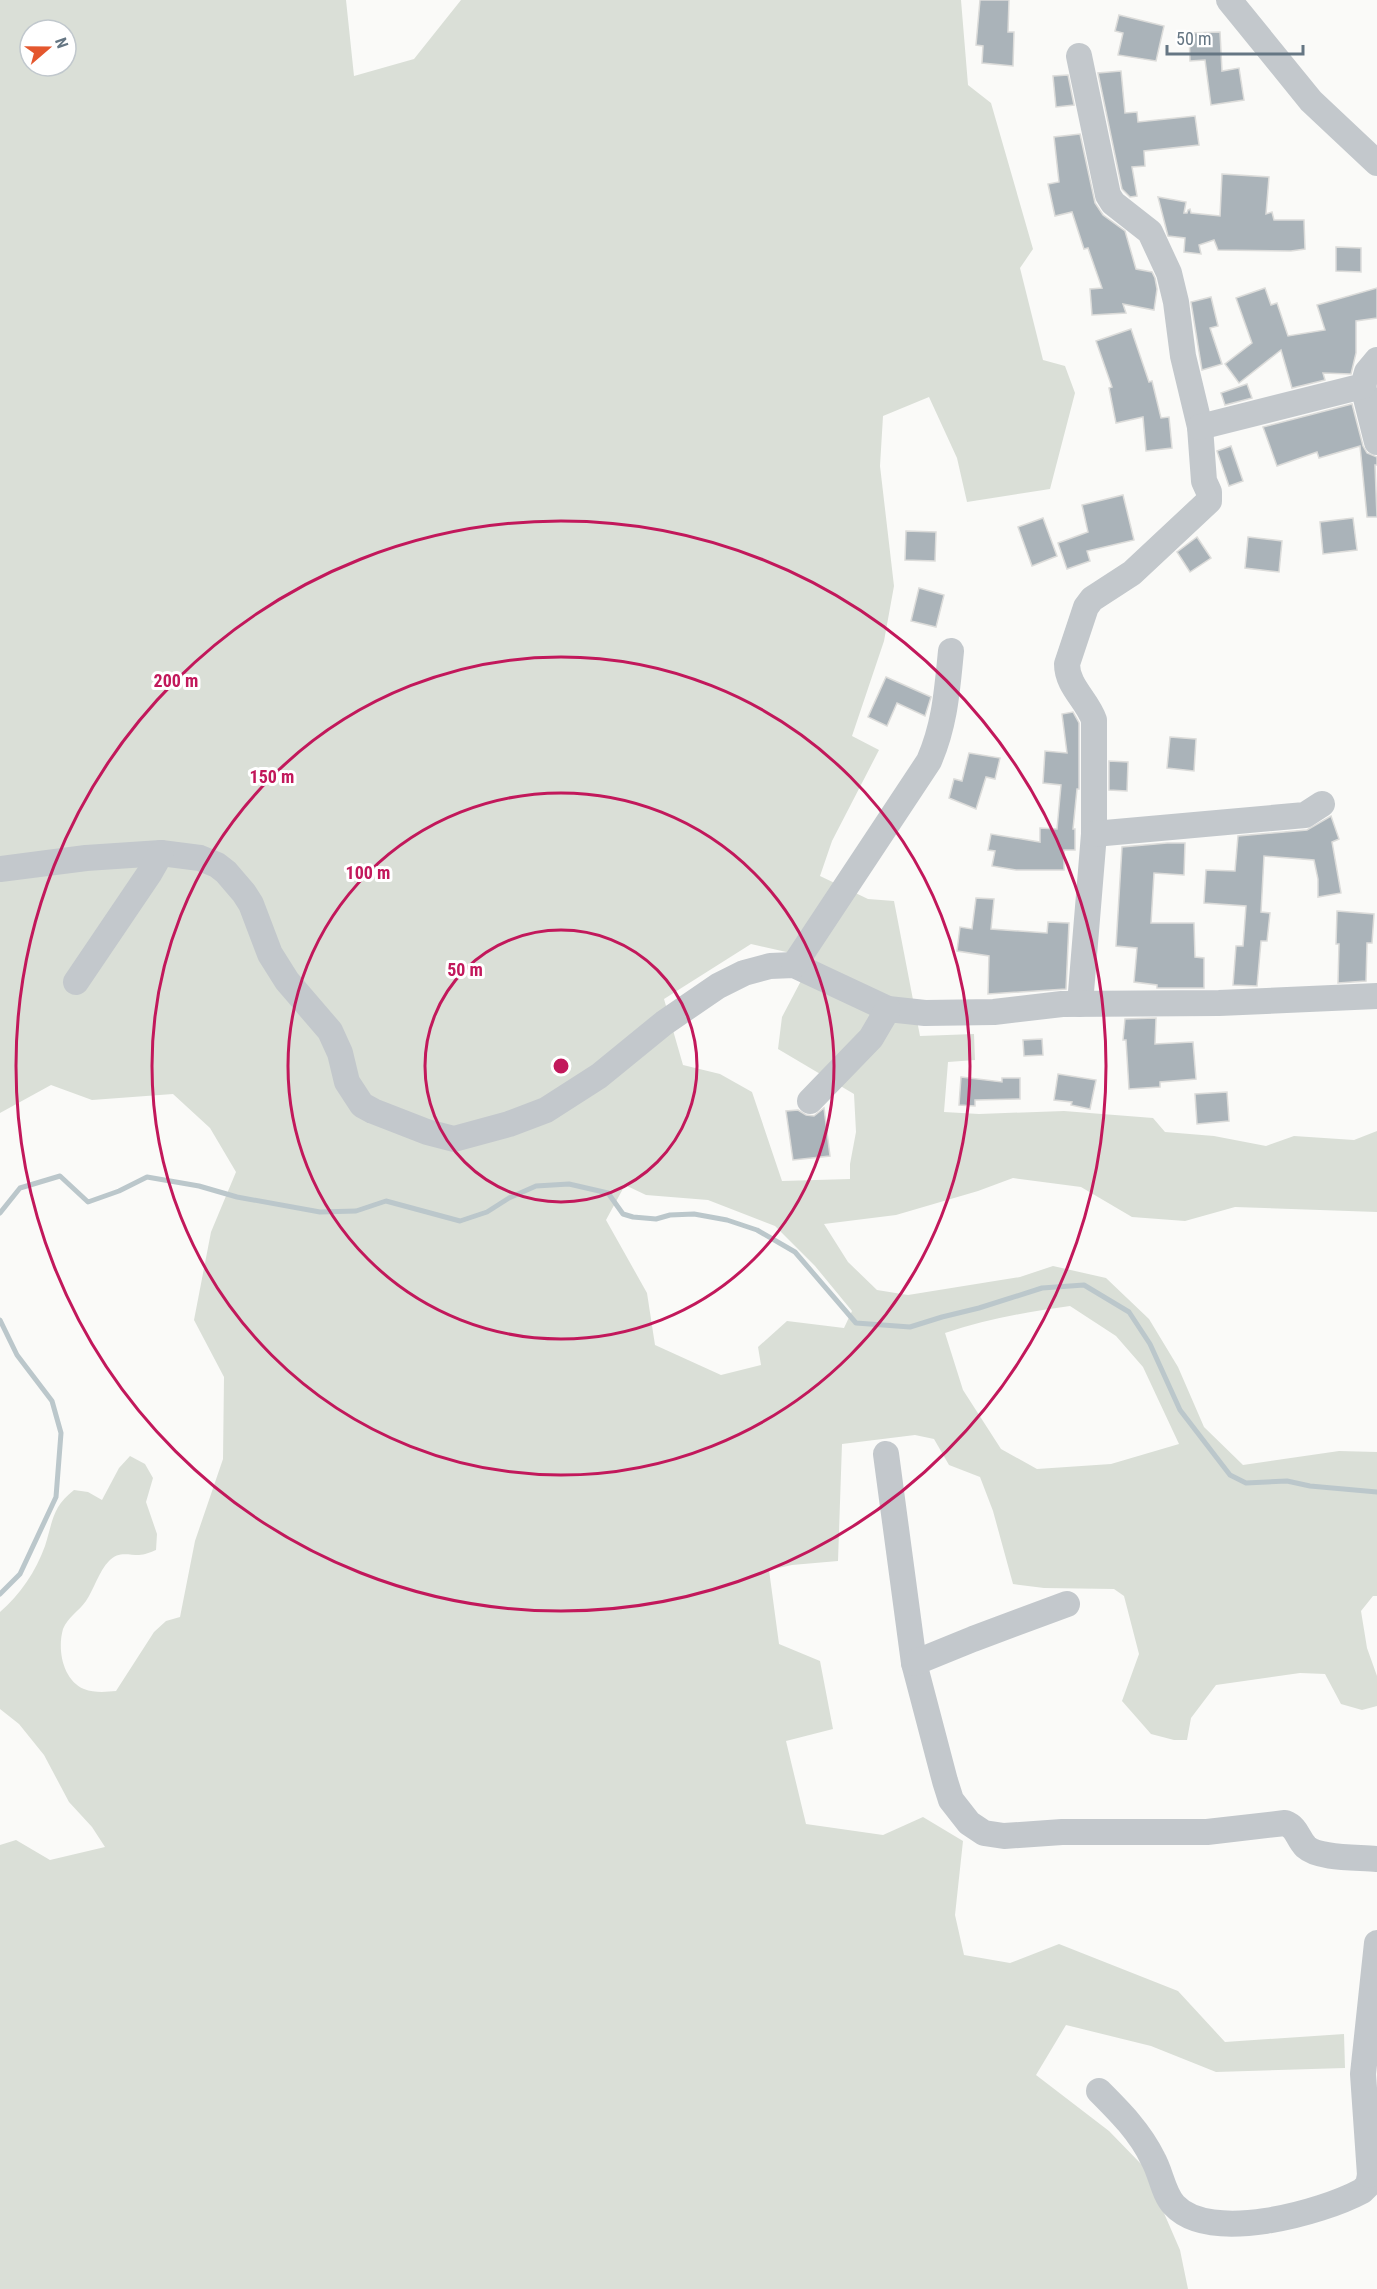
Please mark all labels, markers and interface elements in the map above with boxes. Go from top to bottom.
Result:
north arrow [18,18,78,78]
scale bar [1167,18,1304,56]
text: 50 m [1176,28,1211,49]
text: N [51,35,72,51]
text: 200 m [154,670,198,691]
text: 150 m [250,766,294,787]
text: 100 m [346,862,390,883]
text: 50 m [447,959,483,980]
centre of rings [551,1056,571,1076]

